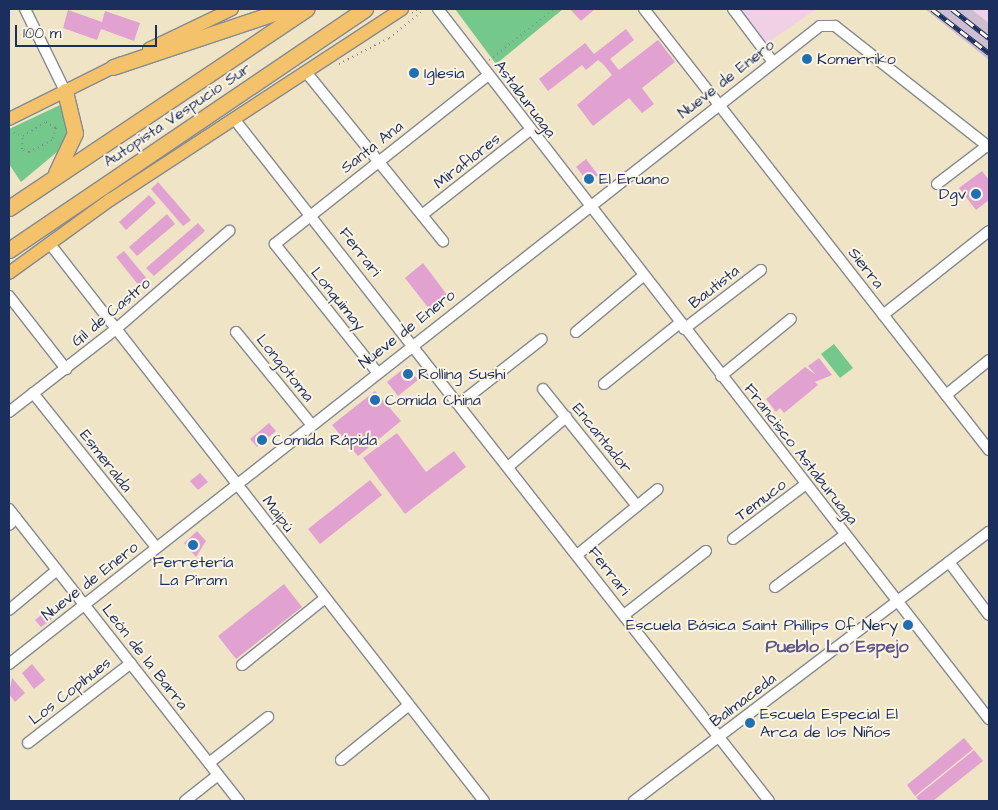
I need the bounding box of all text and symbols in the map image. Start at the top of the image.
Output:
scale bar [18,15,160,47]
text: 100 m [23,23,62,44]
street label: Nueve de Enero [674,35,778,123]
place label: Komerriko [817,49,896,69]
marker: Komerriko [801,53,813,65]
street label: Astaburuaga [490,57,560,141]
street label: Autopista Vespucio Sur [100,59,254,171]
place label: Iglesia [424,63,464,83]
marker: Iglesia [408,67,420,79]
street label: Santa Ana [337,117,407,177]
street label: Miraflores [430,129,504,193]
place label: El Eruano [599,169,669,189]
marker: El Eruano [583,173,595,185]
place label: Dgv [939,184,966,204]
marker: Dgv [970,188,982,200]
street label: Ferrari [335,224,385,280]
street label: Sierra [844,244,888,292]
street label: Bautista [685,261,743,313]
street label: Lonquimay [307,263,369,335]
street label: Gil de Castro [67,273,155,351]
street label: Nueve de Enero [355,285,459,373]
street label: Longotoma [252,330,318,406]
place label: Rolling Sushi [418,364,505,384]
marker: Rolling Sushi [402,368,414,380]
street label: Francisco Astaburuaga [740,380,862,528]
place label: Comida China [385,390,481,410]
marker: Comida China [369,394,381,406]
street label: Encantador [568,399,636,477]
street label: Esmeralda [76,426,136,496]
place label: Comida Rápida [272,430,377,450]
marker: Comida Rápida [256,434,268,446]
street label: Temuco [732,475,790,525]
street label: Maipú [258,492,298,536]
street label: Nueve de Enero [38,537,142,625]
marker: Ferretería La Piram [187,539,199,551]
street label: Ferrari [584,543,634,599]
place label: Ferretería La Piram [153,552,233,590]
street label: León de la Barra [98,600,192,714]
place label: Escuela Básica Saint Phillips Of Nery [626,615,898,635]
marker: Escuela Básica Saint Phillips Of Nery [902,619,914,631]
district label: Pueblo Lo Espejo [765,636,909,658]
street label: Los Copihues [25,653,115,729]
street label: Balmaceda [706,669,780,731]
place label: Escuela Especial El Arca de los Niños [760,704,898,742]
marker: Escuela Especial El Arca de los Niños [744,717,756,729]

